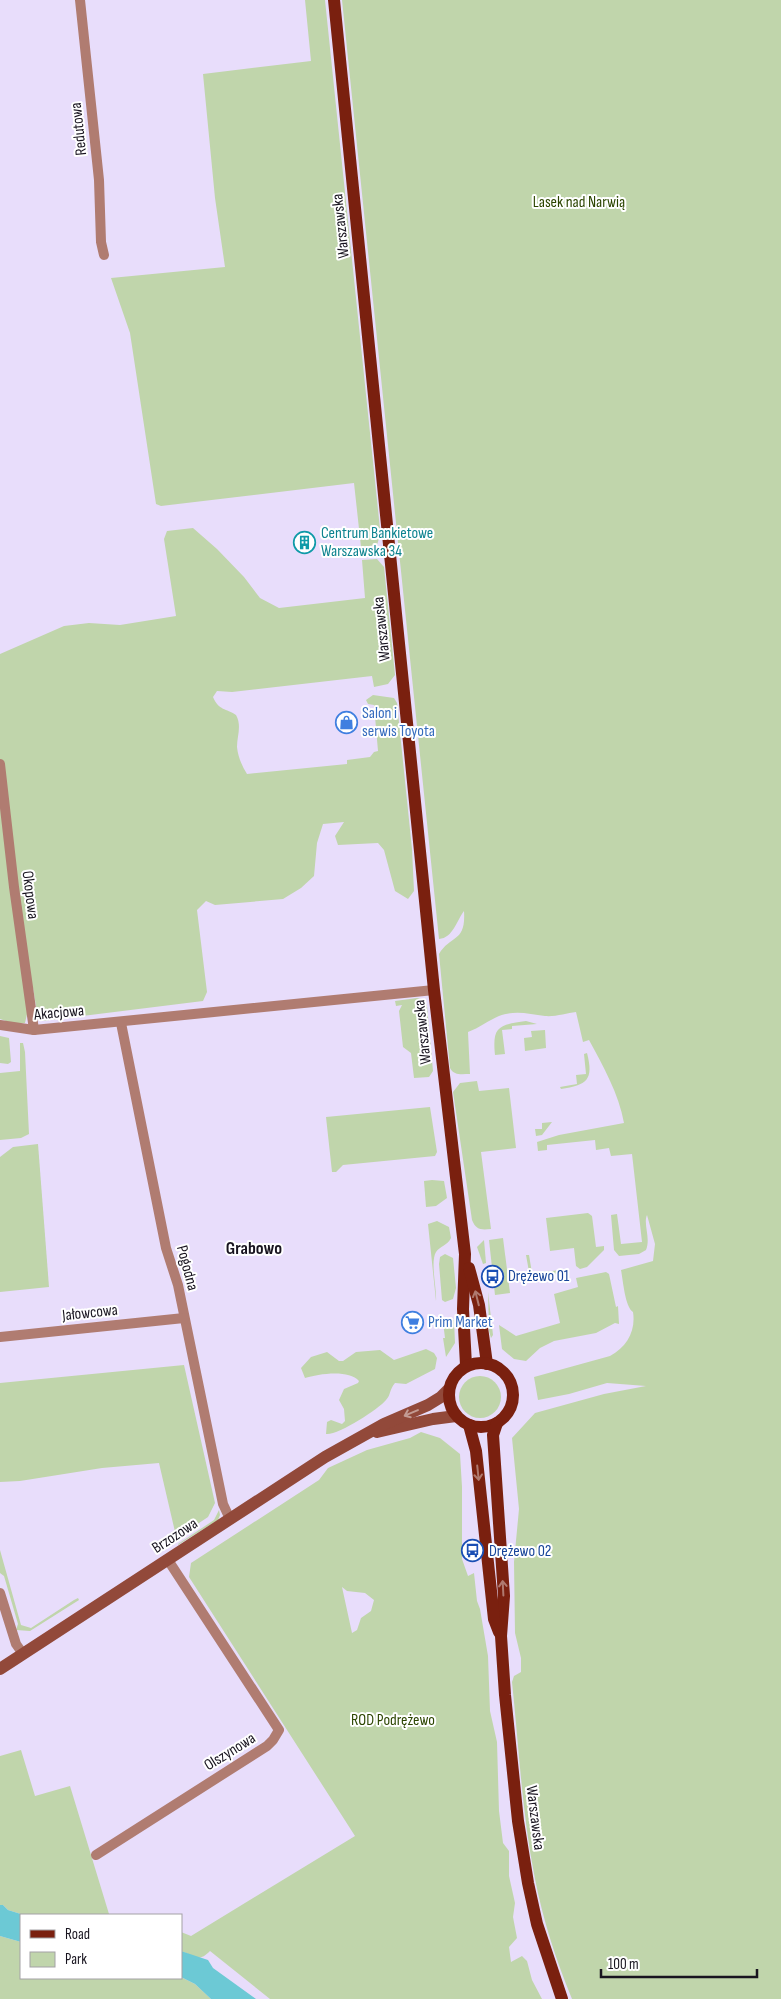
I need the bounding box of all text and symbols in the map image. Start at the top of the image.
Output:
street label: Redutowa [67,102,91,156]
street label: Warszawska [328,193,354,259]
park label: Lasek nad Narwią [533,193,625,212]
place label: Centrum Bankietowe Warszawska 34 [321,524,433,561]
building icon: Centrum Bankietowe Warszawska 34 [293,530,317,554]
street label: Warszawska [369,596,395,662]
place label: Salon i serwis Toyota [362,704,435,741]
shop icon: Salon i serwis Toyota [334,710,358,734]
street label: Okopowa [18,870,42,920]
street label: Warszawska [410,999,436,1065]
street label: Akacjowa [32,1001,85,1025]
district label: Grabowo [226,1238,282,1259]
street label: Pogodna [172,1243,202,1293]
bus stop icon: Drężewo 01 [480,1264,504,1288]
place label: Drężewo 01 [508,1267,570,1286]
one-way arrow [471,1291,481,1307]
street label: Jałowcowa [60,1301,119,1325]
supermarket icon: Prim Market [400,1310,424,1334]
place label: Prim Market [428,1313,493,1332]
one-way arrow [404,1408,419,1418]
one-way arrow [473,1465,483,1481]
street label: Brzozowa [149,1514,201,1558]
bus stop icon: Drężewo 02 [461,1539,485,1563]
place label: Drężewo 02 [489,1542,551,1561]
one-way arrow [499,1580,508,1596]
park label: ROD Podrężewo [351,1711,435,1730]
street label: Olszynowa [201,1729,259,1775]
street label: Warszawska [522,1785,548,1851]
legend [20,1914,182,1979]
text: Road [65,1925,90,1944]
scale bar [601,1946,757,1978]
text: Park [65,1950,87,1969]
text: 100 m [608,1955,639,1974]

